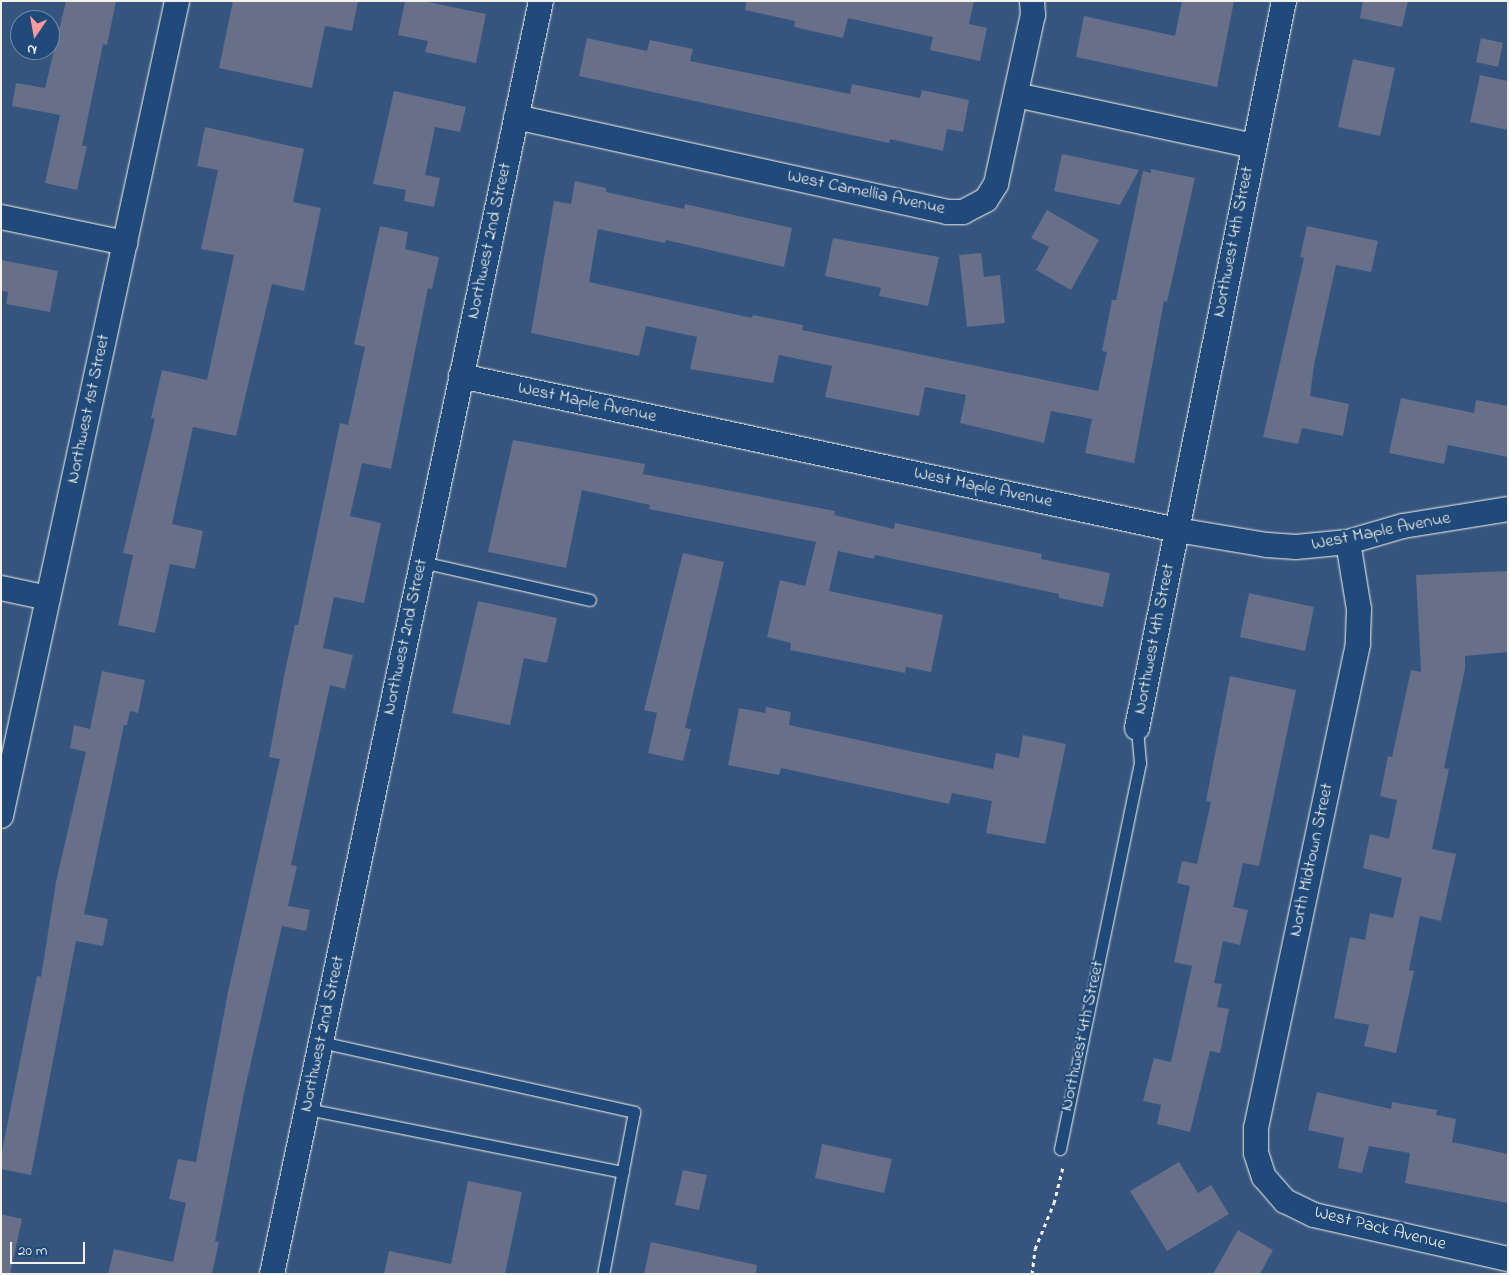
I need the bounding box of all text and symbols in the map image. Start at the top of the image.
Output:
north arrow [10,10,60,60]
text: N [25,38,39,60]
street label: Northwest 2nd Street [463,161,517,321]
street label: Northwest 4th Street [1209,165,1259,319]
street label: West Camellia Avenue [785,166,947,220]
street label: Northwest 1st Street [63,332,115,486]
street label: West Maple Avenue [516,378,658,428]
street label: West Maple Avenue [912,463,1054,513]
street label: West Maple Avenue [1310,508,1452,556]
street label: Northwest 2nd Street [379,557,433,717]
street label: Northwest 4th Street [1130,562,1180,716]
street label: North Midtown Street [1285,781,1339,939]
street label: Northwest 2nd Street [296,954,350,1114]
street label: Northwest 4th Street [1057,959,1109,1113]
street label: West Pack Avenue [1312,1202,1448,1256]
scale bar [12,1232,88,1264]
text: 20 m [18,1240,47,1262]

